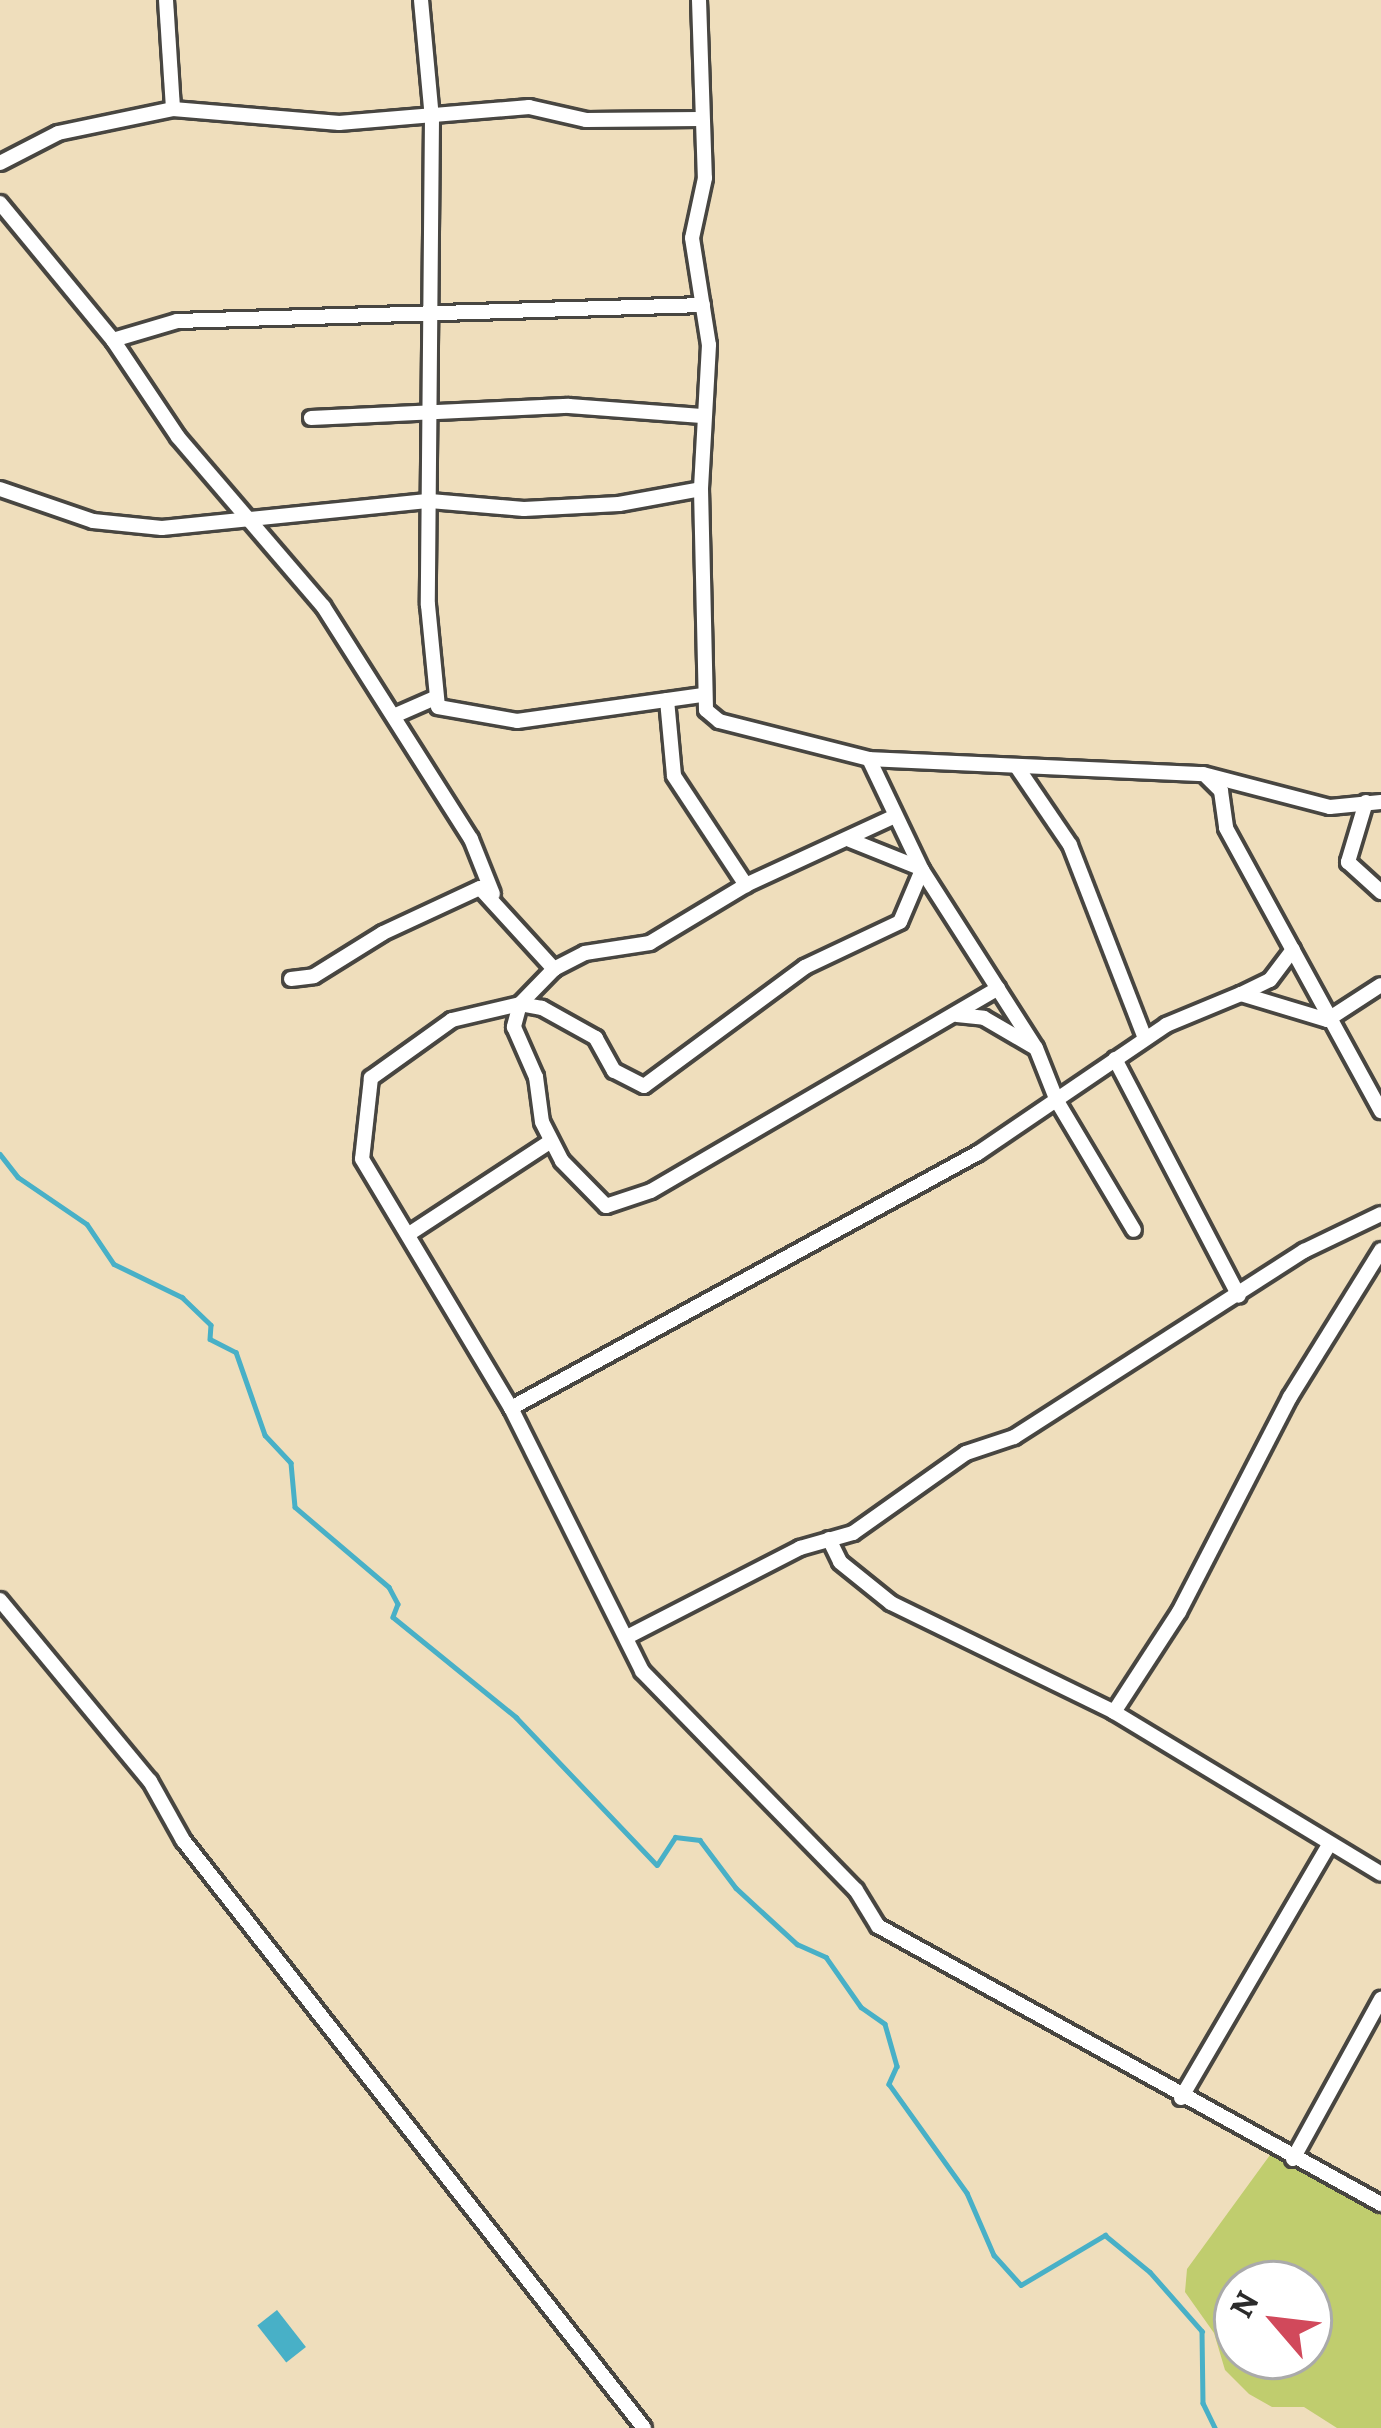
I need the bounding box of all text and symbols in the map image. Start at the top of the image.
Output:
north arrow [1213,2260,1333,2380]
text: N [1218,2283,1269,2325]

